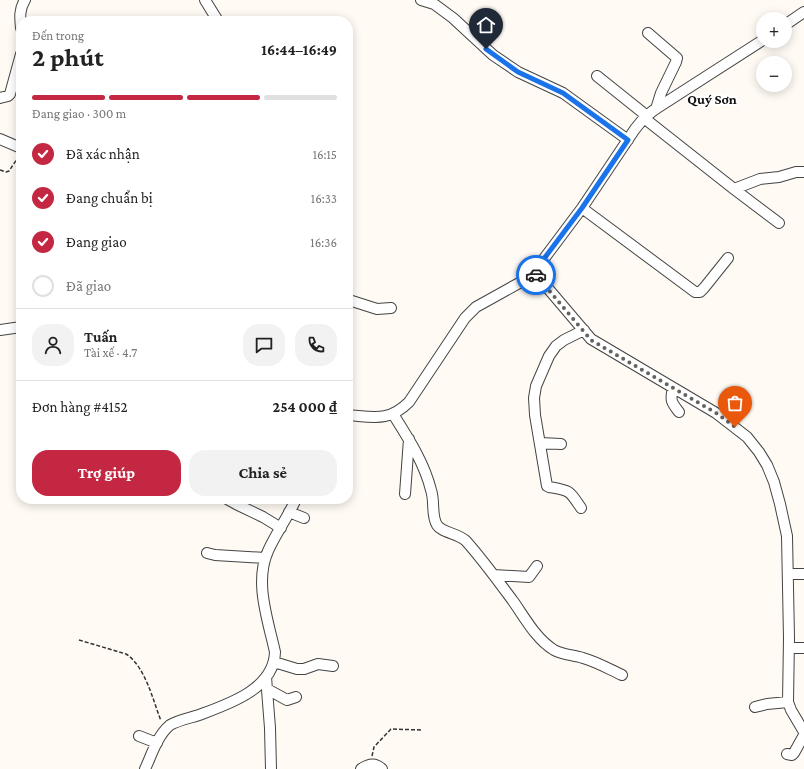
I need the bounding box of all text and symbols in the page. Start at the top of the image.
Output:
pin [469,8,503,49]
map controls [756,12,792,92]
button: + [756,12,792,48]
icon: home [475,14,497,36]
text: Đến trong [32,28,84,43]
text: 16:44–16:49 [261,42,337,58]
text: 2 phút [32,43,104,72]
button: − [756,56,792,92]
district label: Quý Sơn [687,91,737,107]
text: Đang giao · 300 m [32,106,126,121]
icon: check [32,143,54,165]
text: Đã xác nhận [66,146,140,162]
text: 16:15 [313,147,337,162]
icon: check [32,187,54,209]
text: Đang chuẩn bị [66,190,153,206]
text: 16:33 [311,191,337,206]
icon: check [32,231,54,253]
text: Đang giao [66,234,127,250]
text: 16:36 [310,235,337,250]
courier [516,255,556,295]
icon: car [525,264,547,286]
text: Đã giao [66,278,111,294]
button: person [32,324,74,366]
button: chat [243,324,285,366]
button: phone [295,324,337,366]
text: Tuấn [84,329,117,345]
text: Tài xế · 4.7 [84,345,137,360]
pin [718,386,752,427]
icon: bag [724,392,746,414]
text: Đơn hàng #4152 [32,399,128,415]
text: 254 000 ₫ [273,399,337,415]
button: Trợ giúp [32,450,181,496]
button: Chia sẻ [189,450,337,496]

